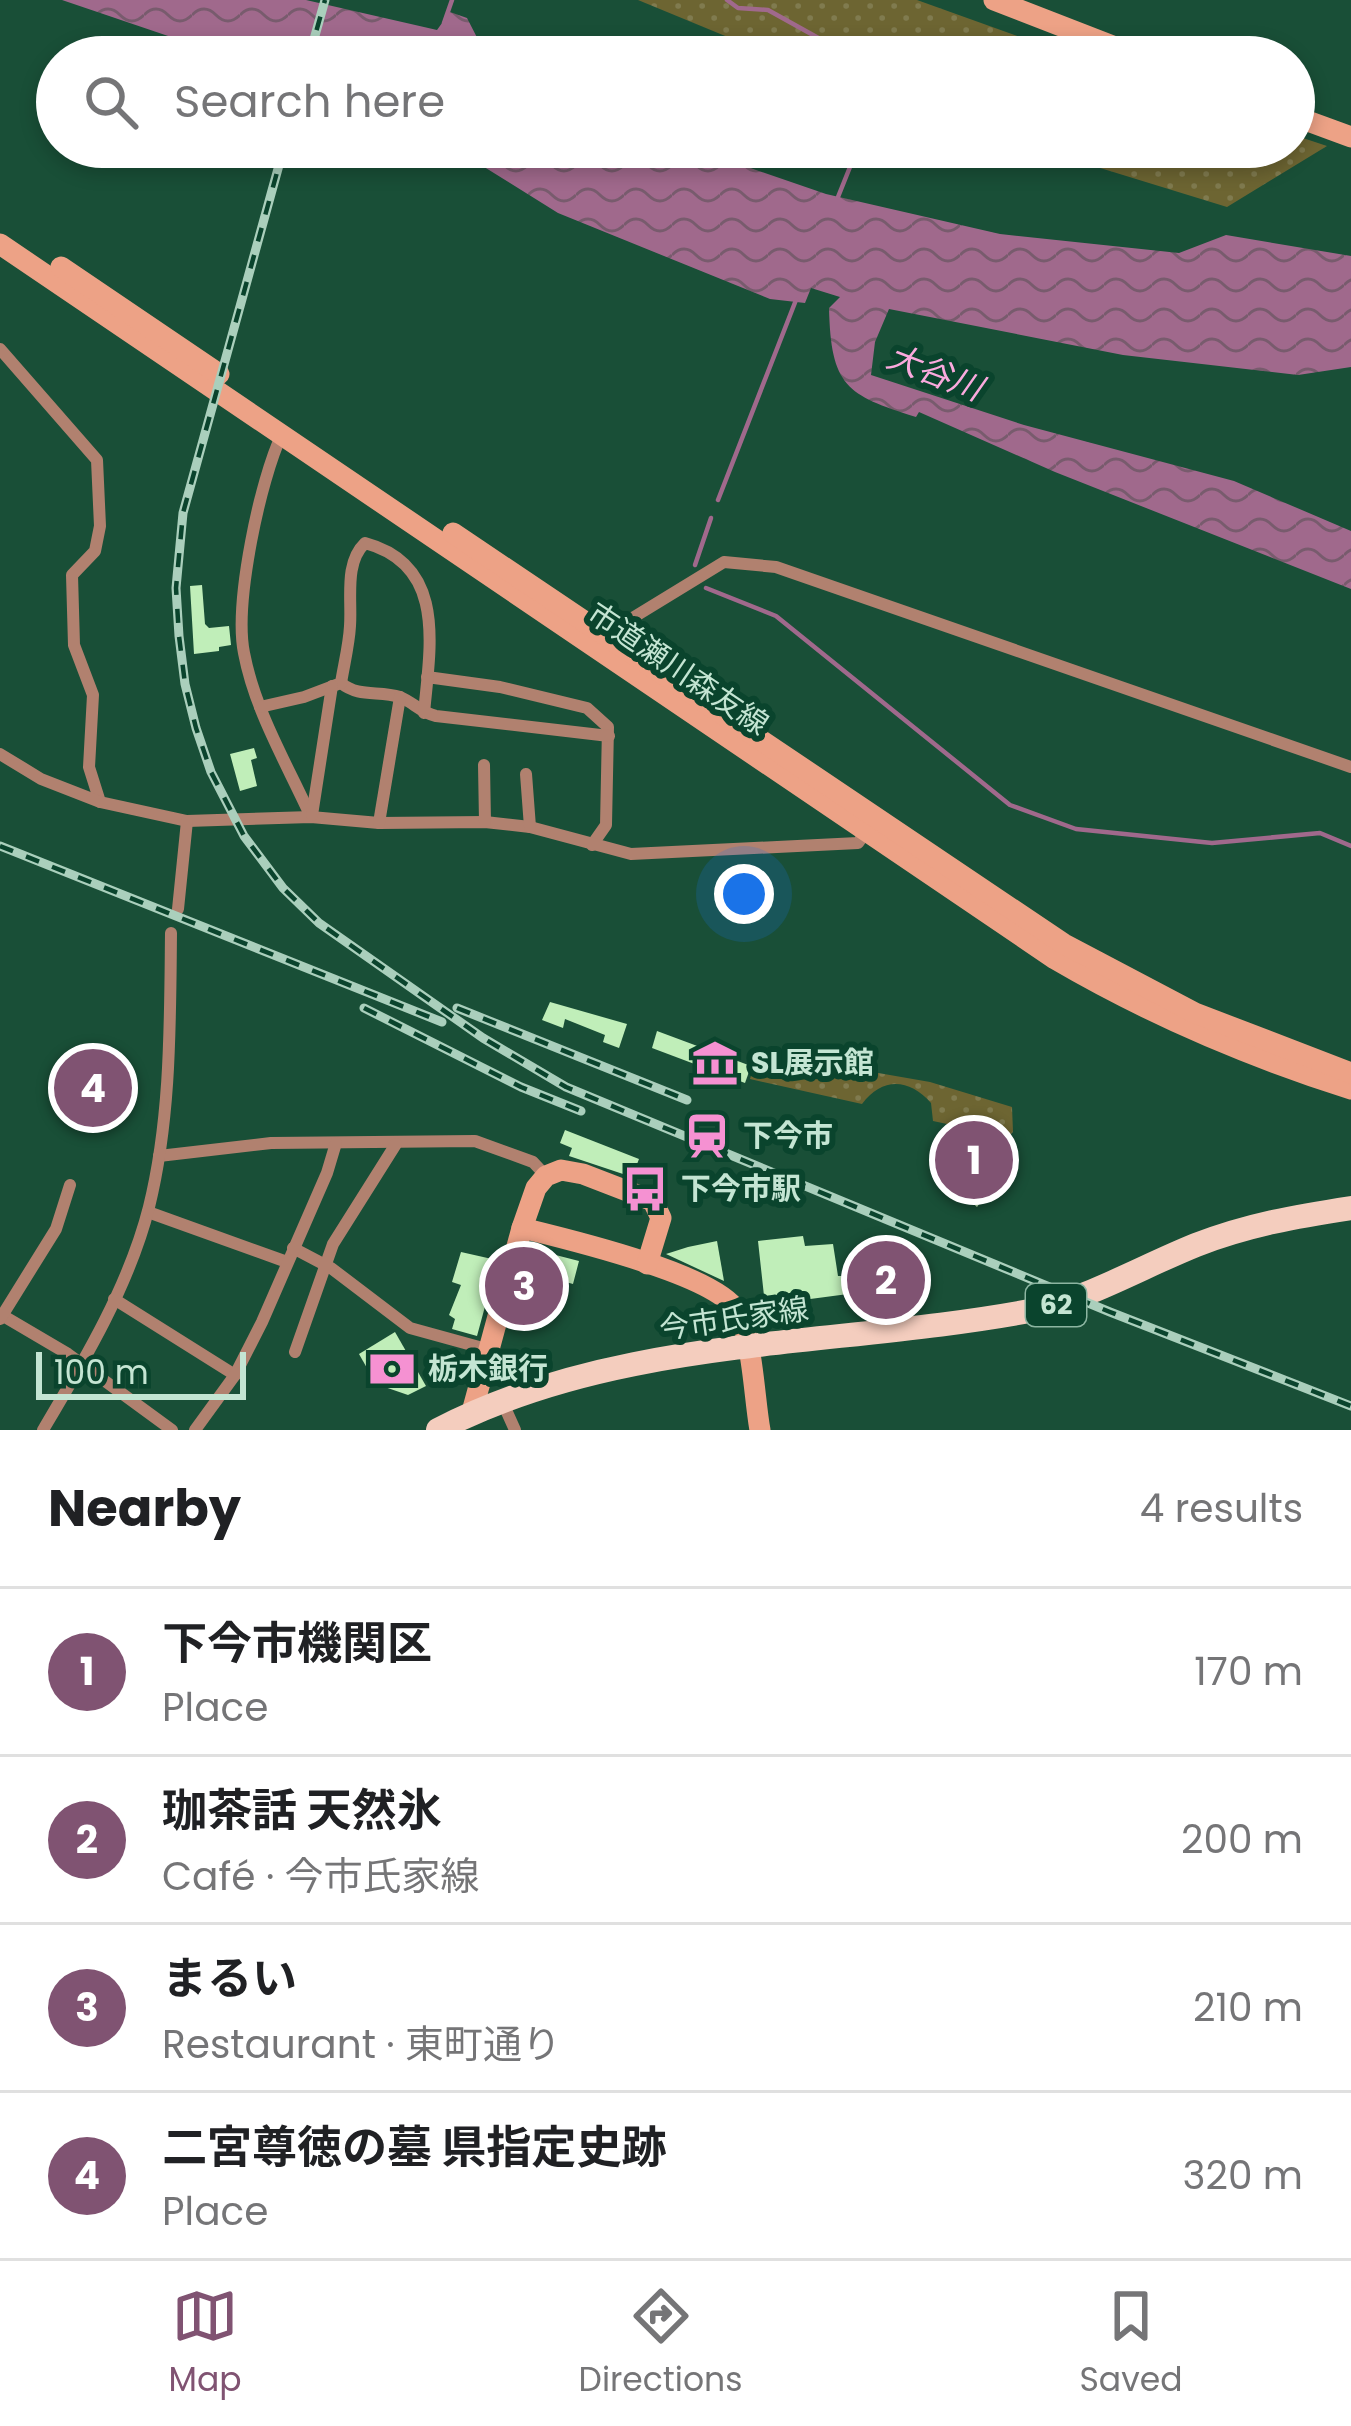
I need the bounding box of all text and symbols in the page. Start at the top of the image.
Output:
search box [36,36,1315,168]
icon: search [78,69,144,135]
text: Search here [174,70,445,133]
water label: 大谷川 [880,333,992,413]
street label: 市道瀬川森友線 [579,592,777,745]
your location [714,864,774,924]
museum icon: SL展示館 [690,1038,740,1088]
place label: SL展示館 [751,1041,874,1084]
pin: 4 [54,1043,132,1133]
station icon: 下今市 [682,1111,732,1161]
place label: 下今市 [743,1114,833,1157]
pin: 1 [935,1115,1013,1205]
bus stop icon: 下今市駅 [620,1164,670,1214]
place label: 下今市駅 [681,1167,801,1210]
pin: 2 [847,1235,925,1325]
pin: 3 [485,1241,563,1331]
road number: 62 [1026,1284,1086,1326]
street label: 今市氏家線 [657,1287,811,1350]
bank icon: 栃木銀行 [367,1344,417,1394]
scale bar [36,1346,246,1399]
place label: 栃木銀行 [428,1347,548,1390]
text: 100 m [54,1349,149,1396]
text: Nearby [48,1472,241,1544]
text: 4 results [1140,1481,1303,1536]
text: 下今市機関区 [162,1612,432,1675]
text: 1 [80,1644,94,1699]
text: 170 m [1194,1644,1303,1699]
text: Place [162,1680,268,1735]
text: 珈茶話 天然氷 [162,1779,442,1842]
text: 2 [76,1812,98,1867]
text: 200 m [1181,1812,1303,1867]
text: Café · 今市氏家線 [162,1849,480,1904]
text: まるい [162,1947,297,2010]
text: 3 [75,1980,99,2035]
text: 210 m [1193,1980,1303,2035]
text: Restaurant · 東町通り [162,2017,561,2072]
text: 二宮尊徳の墓 県指定史跡 [162,2116,667,2179]
text: 4 [74,2148,100,2203]
text: 320 m [1183,2148,1303,2203]
text: Place [162,2184,268,2239]
tab: Map [169,2283,242,2405]
tab: Directions [579,2283,742,2405]
tab: Saved [1080,2283,1182,2405]

